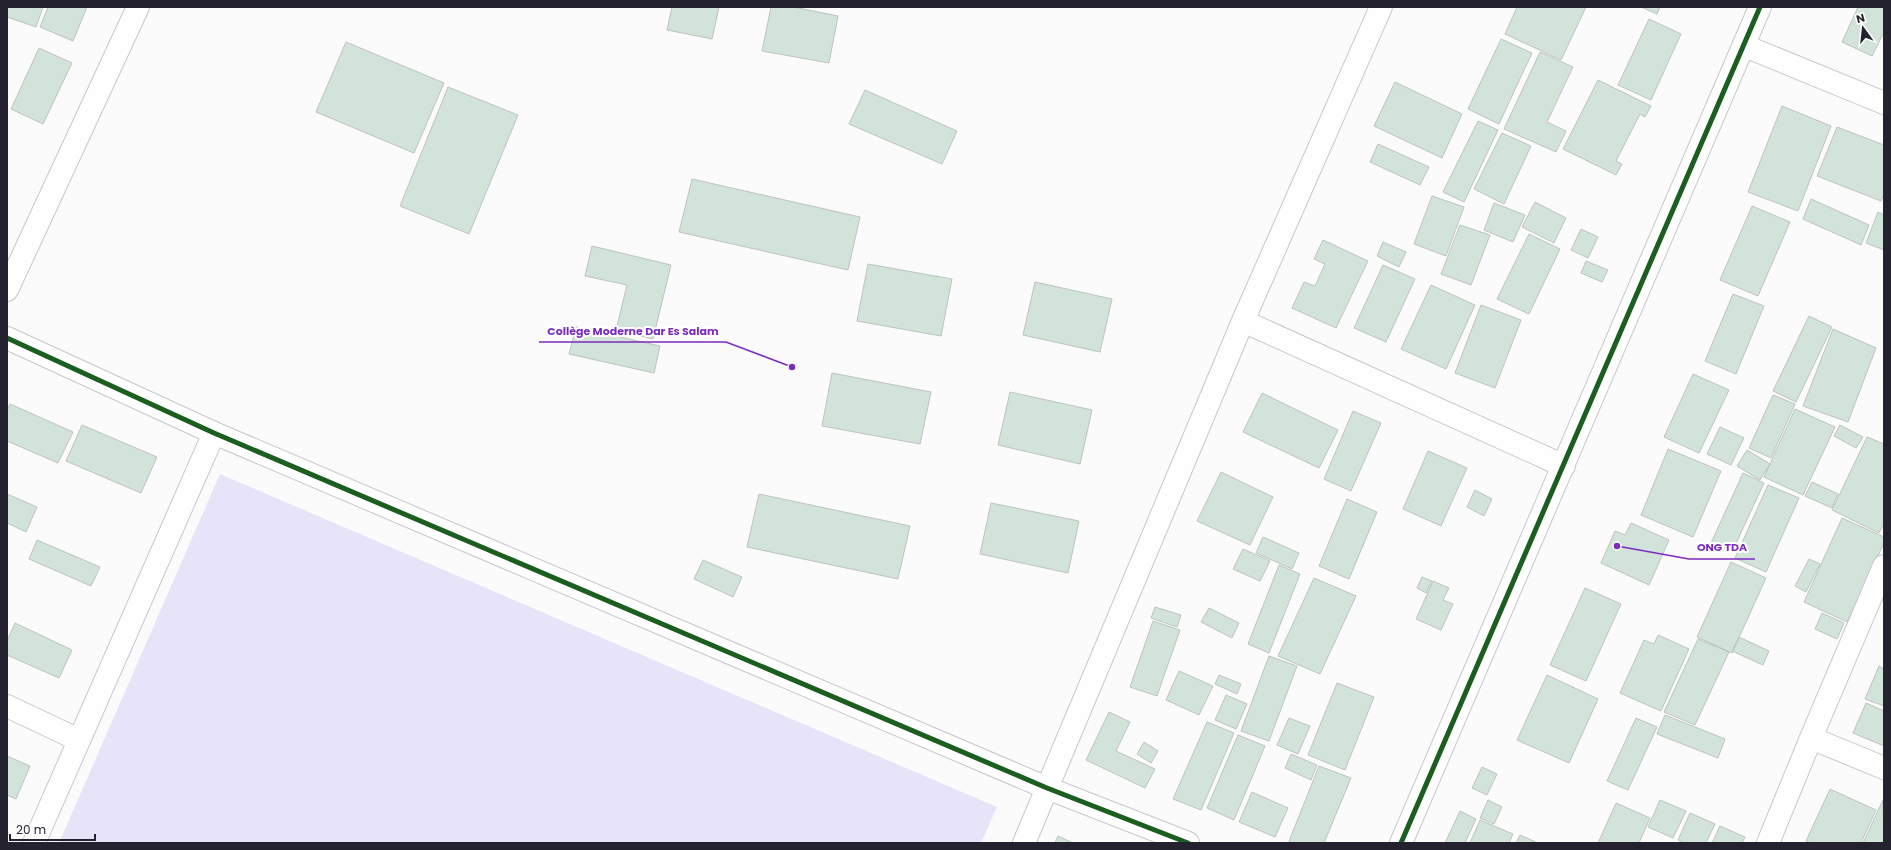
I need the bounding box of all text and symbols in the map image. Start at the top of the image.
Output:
north arrow [1843,8,1883,48]
text: N [1854,10,1866,27]
callout: Collège Moderne Dar Es Salam [539,319,726,342]
text: Collège Moderne Dar Es Salam [547,323,719,339]
callout: ONG TDA [1689,536,1755,559]
text: ONG TDA [1697,539,1747,555]
scale bar [10,816,95,842]
text: 20 m [16,821,46,838]

